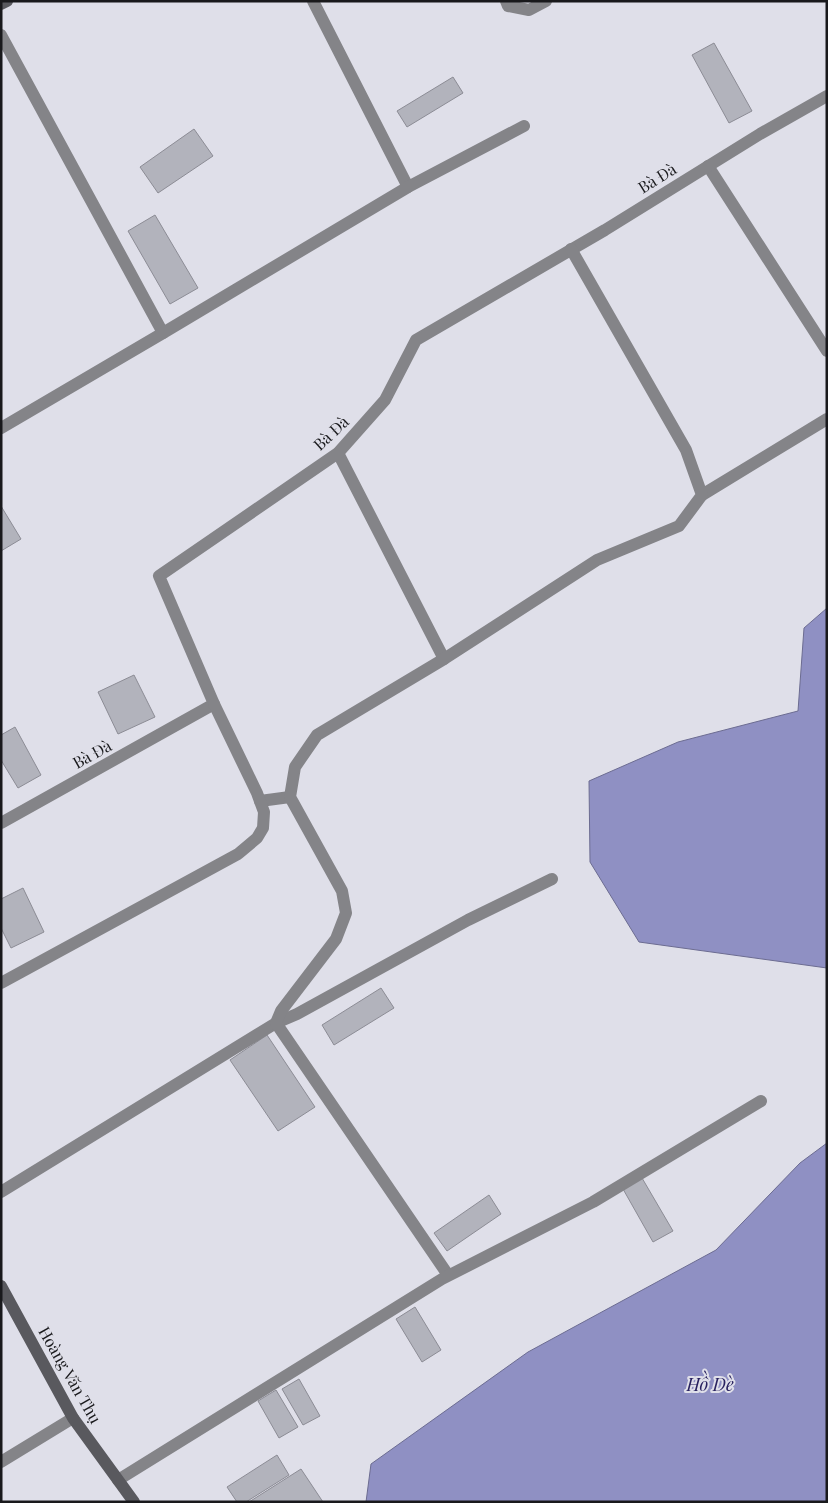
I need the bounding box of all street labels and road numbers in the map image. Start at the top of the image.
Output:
street label: Bà Đà [634,158,680,197]
street label: Bà Đà [308,411,353,454]
street label: Bà Đà [69,734,115,773]
street label: Hoàng Văn Thụ [34,1322,107,1427]

